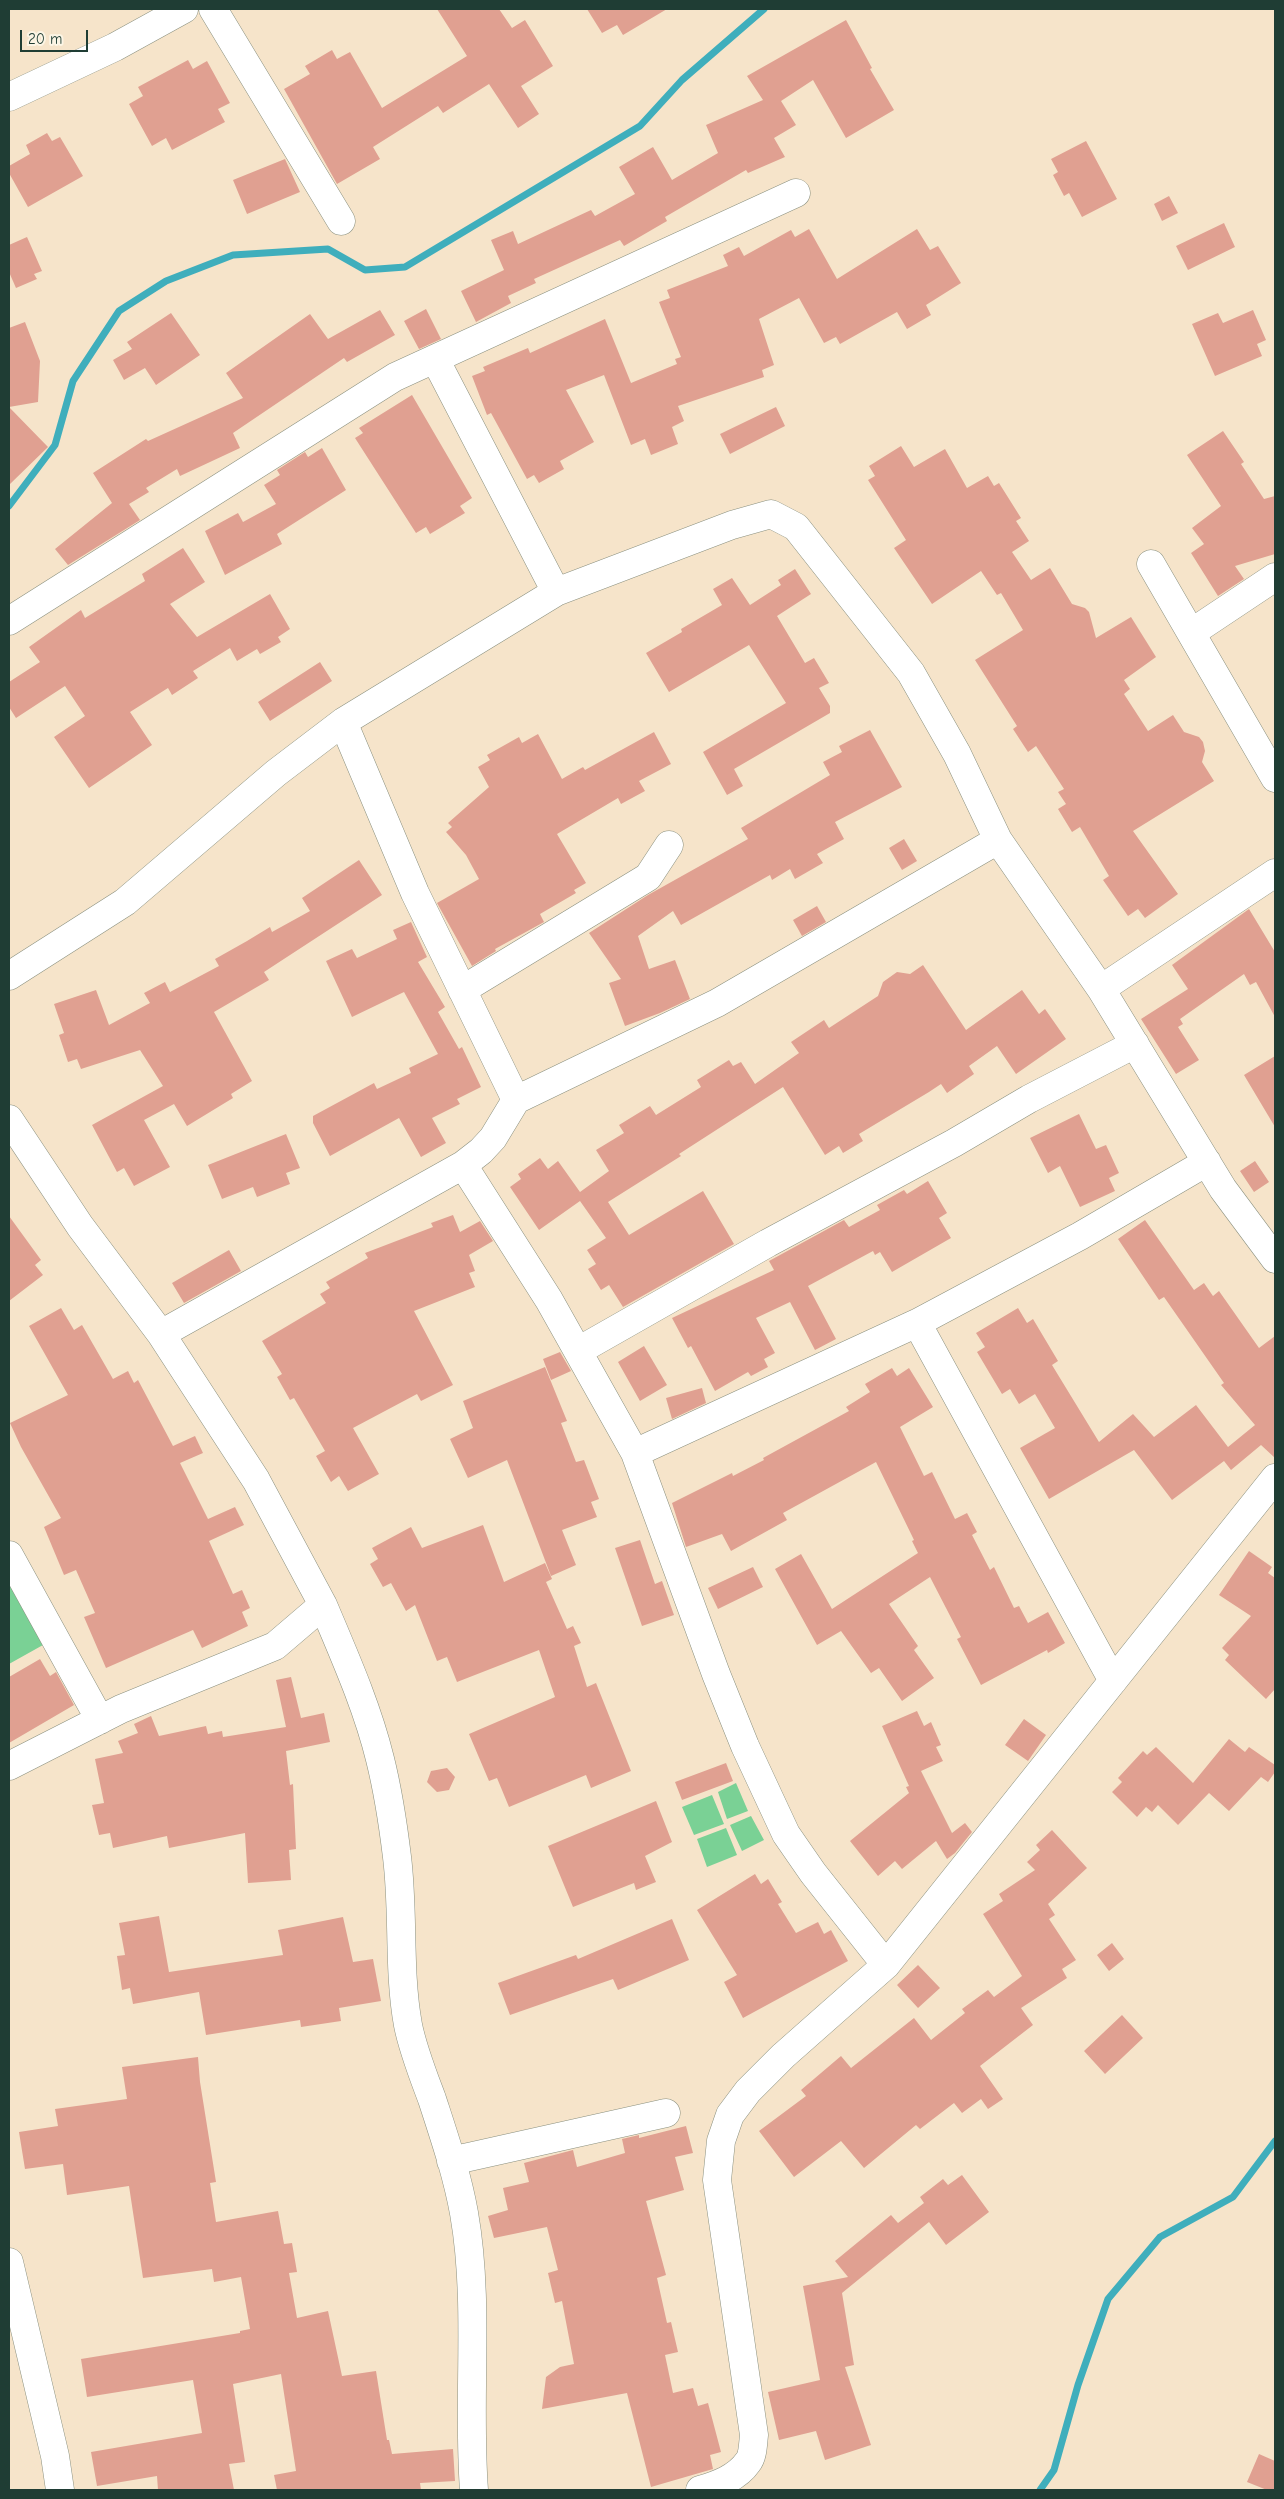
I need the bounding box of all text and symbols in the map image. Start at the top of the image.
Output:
scale bar [22,20,90,52]
text: 20 m [28,30,62,48]

